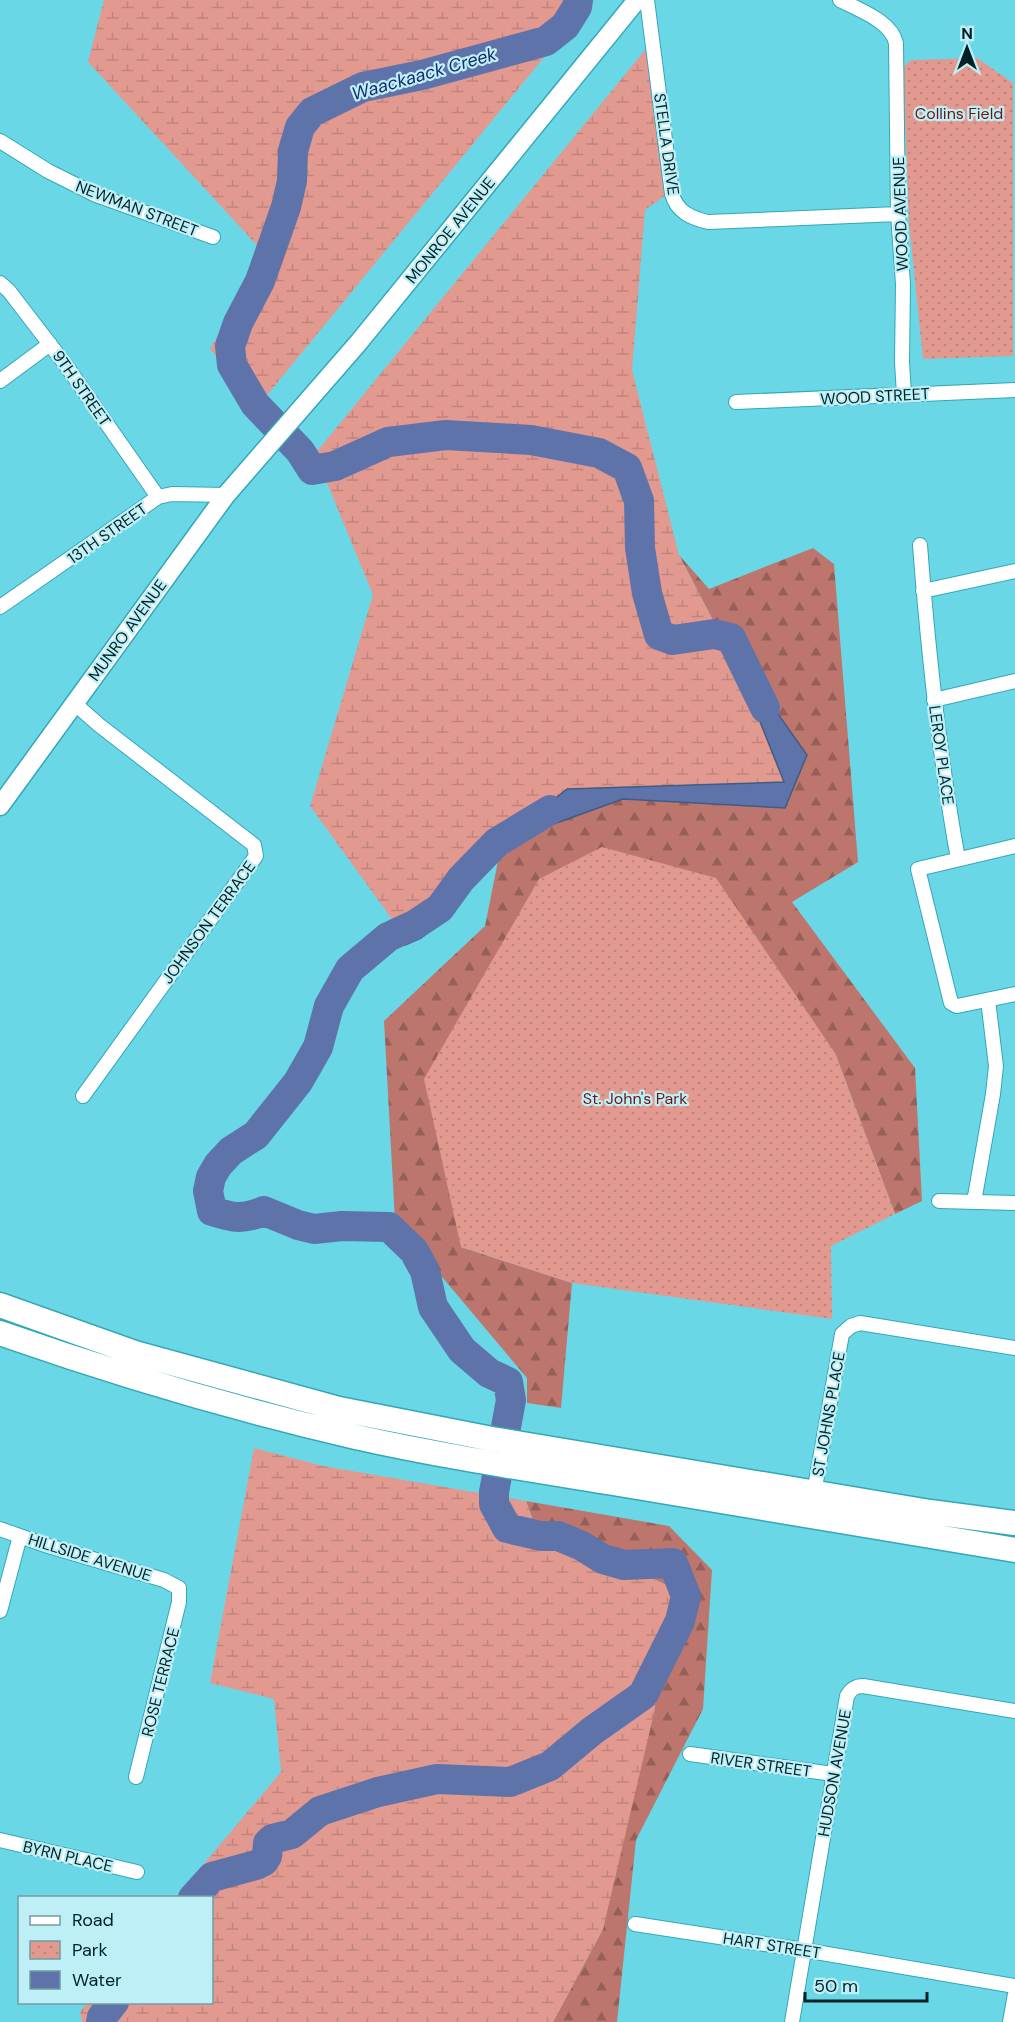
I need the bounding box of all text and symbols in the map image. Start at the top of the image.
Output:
north arrow [937,18,997,78]
text: N [961,23,973,44]
water label: Waackaack Creek [349,42,500,106]
street label: STELLA DRIVE [649,92,684,196]
park label: Collins Field [915,103,1003,124]
street label: WOOD AVENUE [888,156,913,272]
street label: MONROE AVENUE [401,173,500,288]
street label: NEWMAN STREET [73,175,201,241]
street label: 9TH STREET [48,346,115,430]
street label: WOOD STREET [820,383,930,410]
street label: 13TH STREET [63,498,151,569]
street label: MUNRO AVENUE [83,575,171,685]
street label: LEROY PLACE [924,704,959,806]
street label: JOHNSON TERRACE [157,857,260,988]
park label: St. John's Park [583,1088,687,1109]
street label: ST JOHNS PLACE [807,1350,850,1478]
street label: HILLSIDE AVENUE [26,1529,154,1586]
street label: ROSE TERRACE [137,1625,184,1739]
street label: HUDSON AVENUE [813,1708,856,1838]
street label: RIVER STREET [709,1747,813,1782]
street label: BYRN PLACE [21,1836,115,1877]
legend [18,1896,213,2004]
text: Road [72,1908,114,1932]
street label: HART STREET [721,1927,822,1964]
text: Park [72,1938,108,1962]
scale bar [805,1965,926,2003]
text: Water [72,1968,122,1992]
text: 50 m [814,1974,858,1998]

